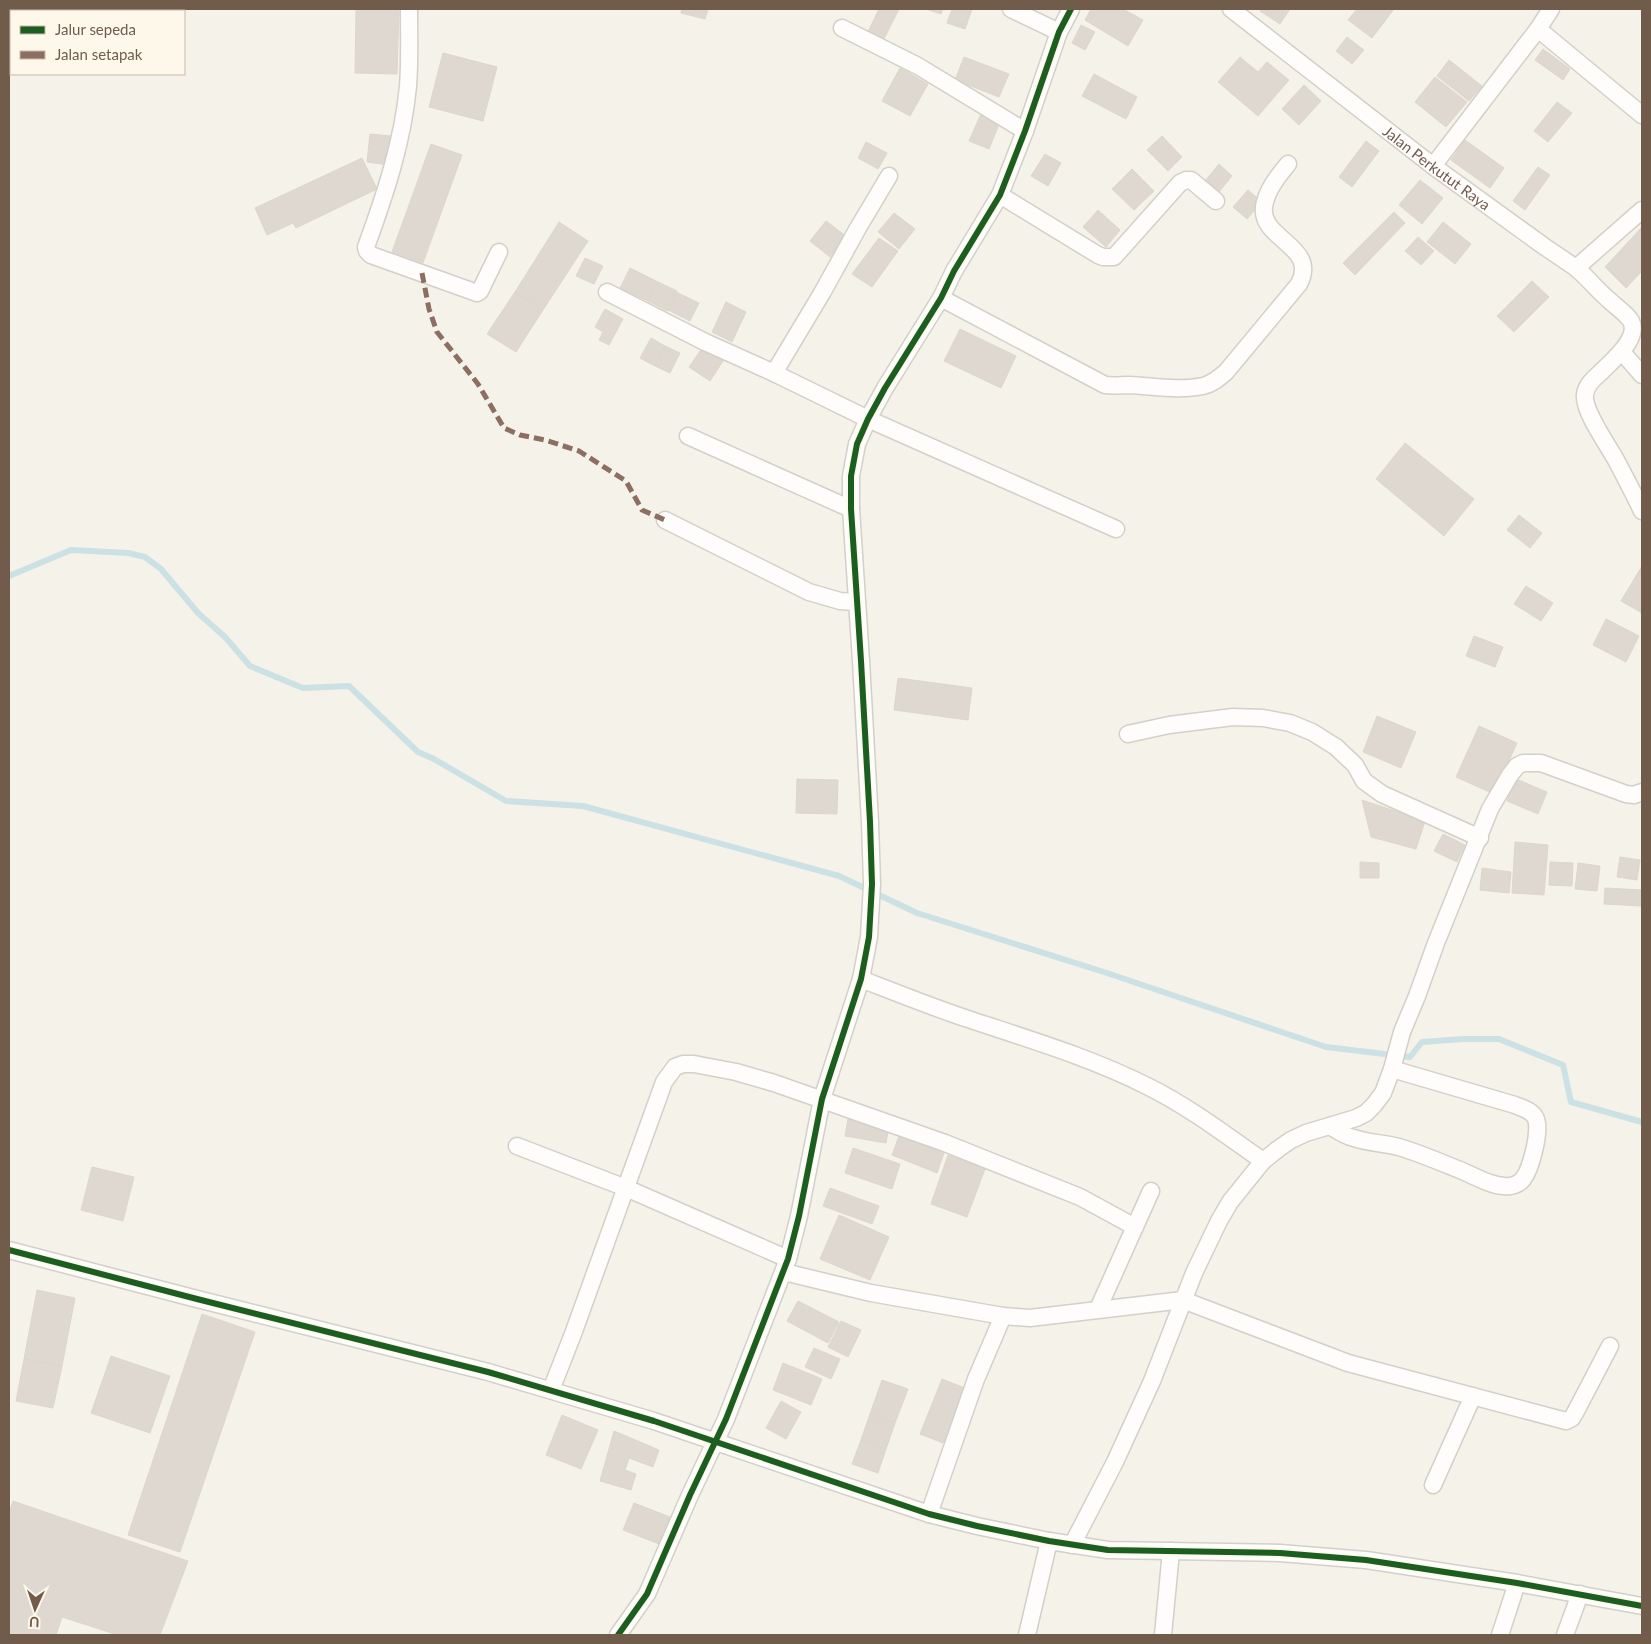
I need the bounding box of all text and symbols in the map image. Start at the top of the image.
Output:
legend [10,10,185,75]
text: Jalur sepeda [55,20,136,38]
text: Jalan setapak [55,45,143,63]
street label: Jalan Perkutut Raya [1380,122,1494,214]
north arrow [10,1584,60,1634]
text: U [29,1614,40,1631]

